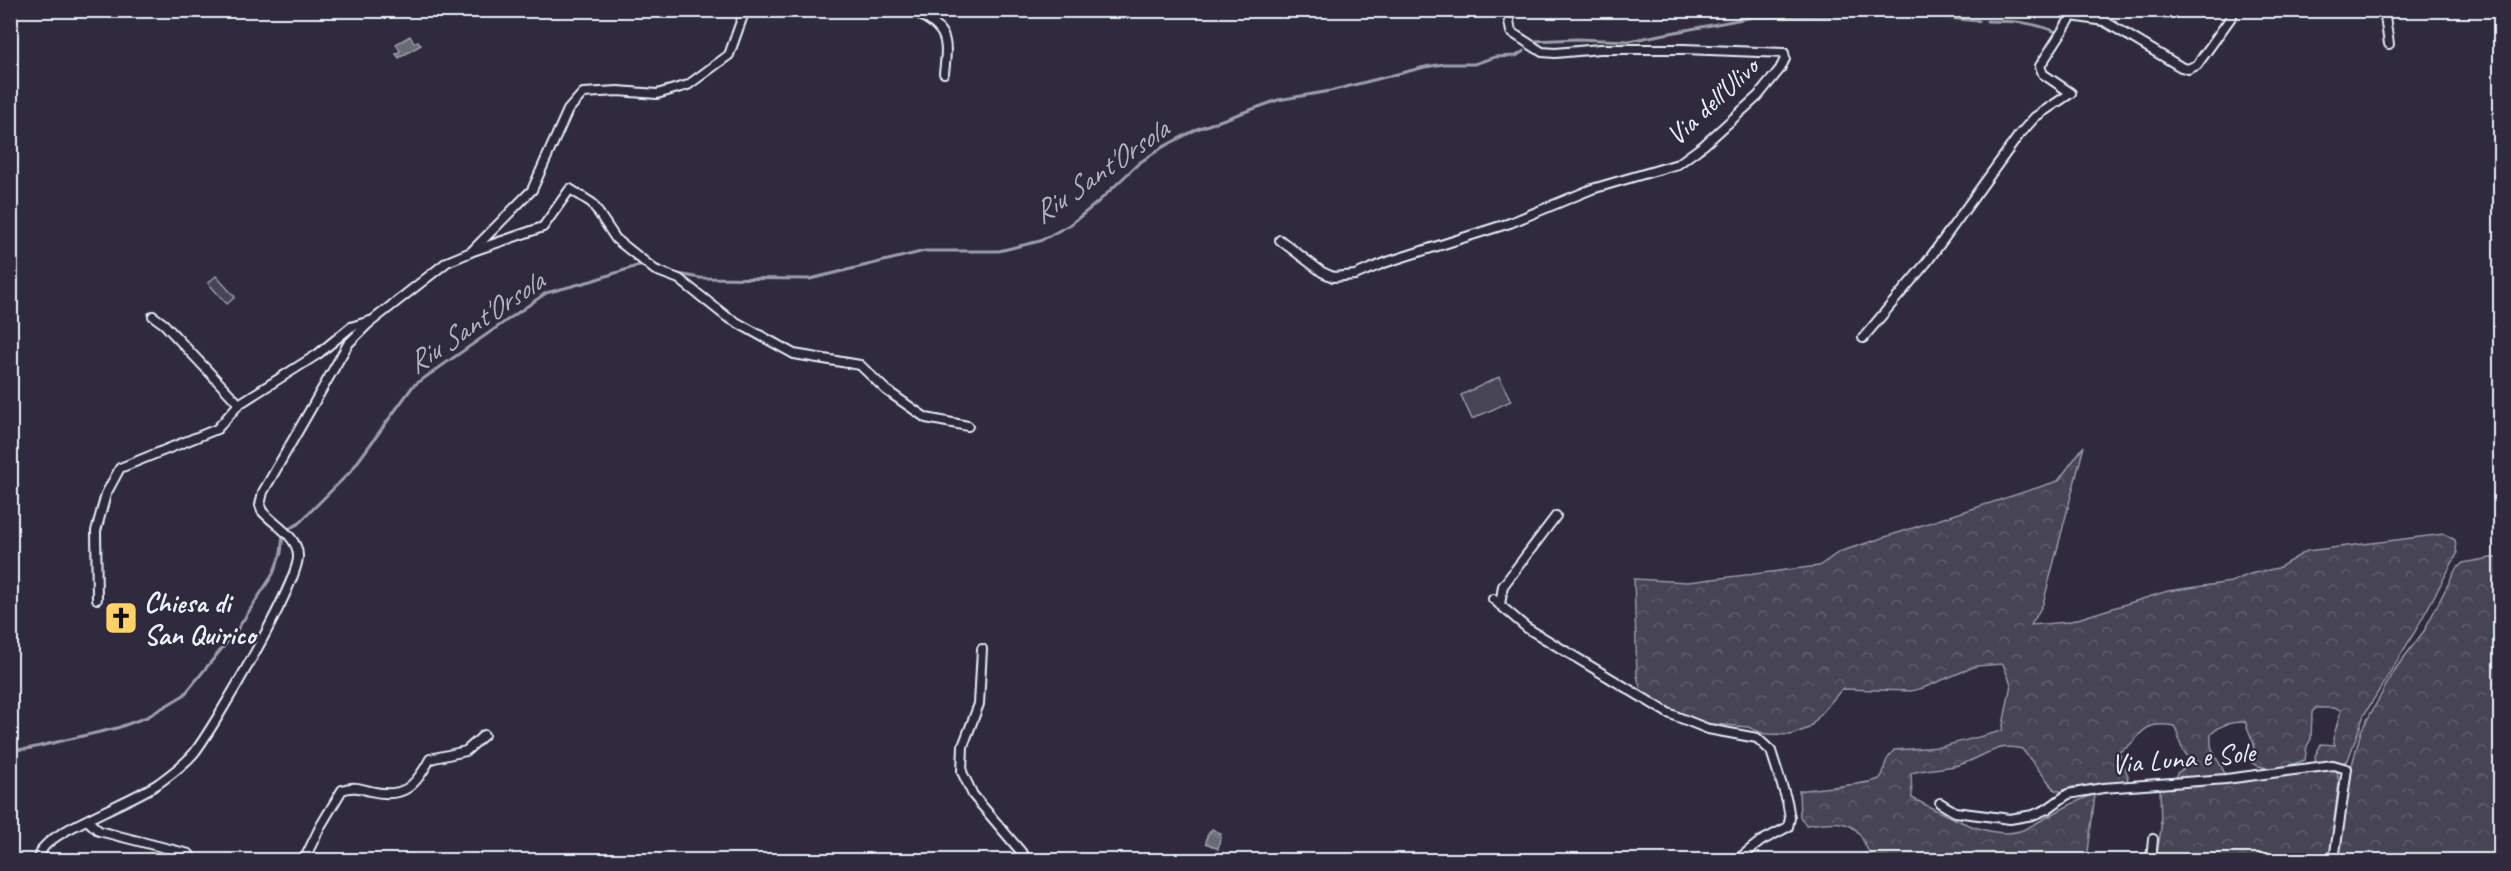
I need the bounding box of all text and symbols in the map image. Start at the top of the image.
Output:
street label: Via dell'Ulivo [1659,47,1768,152]
water label: Riu Sant'Orsola [1025,109,1178,232]
water label: Riu Sant'Orsola [399,261,553,382]
place label: Chiesa di San Quirico [144,585,259,652]
church icon: Chiesa di San Quirico [103,600,139,636]
street label: Via Luna e Sole [2110,734,2258,782]

